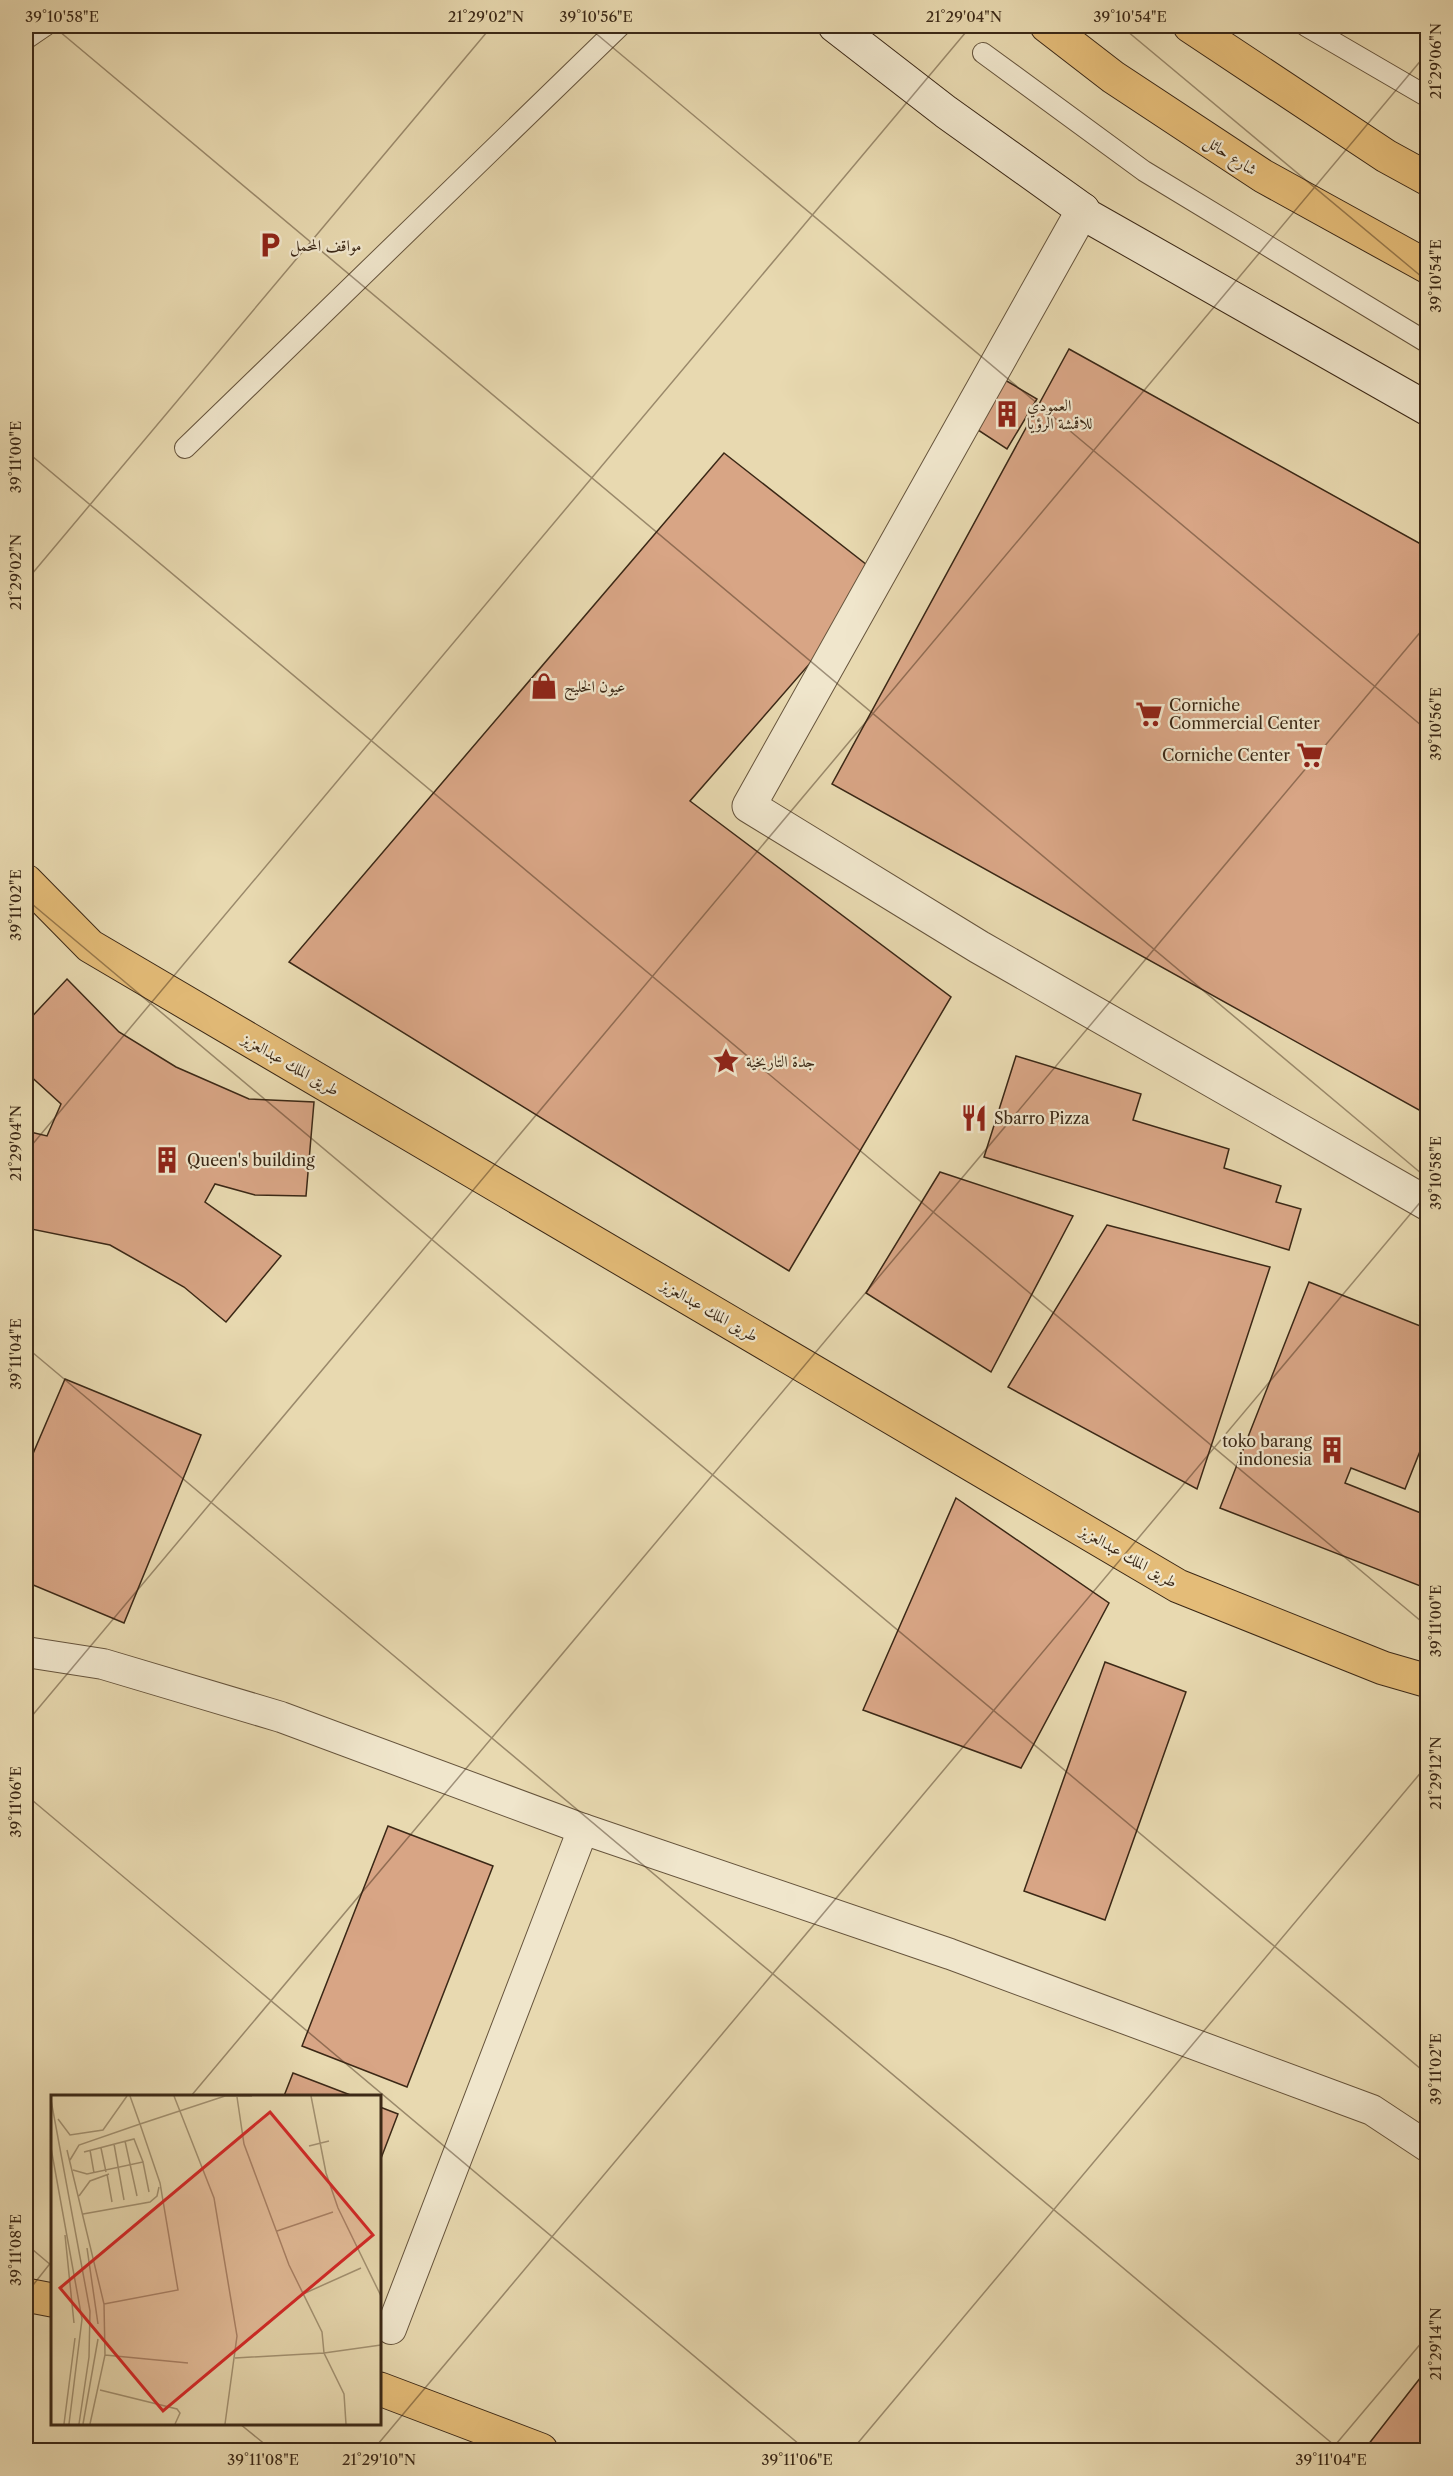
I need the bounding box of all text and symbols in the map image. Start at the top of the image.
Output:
text: 39°10'58"E [25,7,99,26]
text: 21°29'02"N [448,7,524,26]
text: 39°10'56"E [559,7,633,26]
text: 21°29'04"N [926,7,1002,26]
text: 39°10'54"E [1093,7,1167,26]
text: 21°29'06"N [1426,23,1445,99]
street label: شارع حائل [1199,131,1261,183]
parking icon: مواقف المحمل [255,230,285,260]
place label: مواقف المحمل [290,235,362,257]
text: 39°10'54"E [1426,239,1445,313]
place label: العمودي للاقمشة الرؤيا [1027,395,1093,434]
building icon: العمودي للاقمشة الرؤيا [992,399,1022,429]
text: 39°11'00"E [6,421,25,493]
text: 21°29'02"N [6,534,25,610]
shop icon: عيون الخليج [529,671,559,701]
place label: عيون الخليج [564,676,625,701]
text: 39°10'56"E [1426,687,1445,761]
place label: Corniche Commercial Center [1169,695,1320,733]
supermarket icon: Corniche Commercial Center [1134,699,1164,729]
supermarket icon: Corniche Center [1295,740,1325,770]
place label: Corniche Center [1162,745,1290,765]
text: 39°11'02"E [6,869,25,941]
street label: طريق الملك عبدالعزيز [237,1027,343,1101]
place icon: جدة التاريخية [711,1046,741,1076]
place label: جدة التاريخية [746,1051,815,1071]
restaurant icon: Sbarro Pizza [959,1103,989,1133]
text: 21°29'04"N [6,1105,25,1181]
place label: Sbarro Pizza [994,1108,1090,1128]
text: 39°10'58"E [1426,1136,1445,1210]
building icon: Queen's building [152,1145,182,1175]
place label: Queen's building [187,1150,315,1170]
street label: طريق الملك عبدالعزيز [656,1273,762,1347]
text: 39°11'04"E [6,1318,25,1390]
place label: toko barang indonesia [1222,1431,1313,1469]
building icon: toko barang indonesia [1317,1435,1347,1465]
street label: طريق الملك عبدالعزيز [1075,1519,1181,1593]
text: 39°11'00"E [1426,1585,1445,1657]
text: 21°29'12"N [1426,1736,1445,1810]
text: 39°11'06"E [6,1766,25,1838]
text: 39°11'02"E [1426,2033,1445,2105]
inset map [51,2095,381,2425]
text: 39°11'08"E [6,2214,25,2286]
text: 21°29'14"N [1426,2307,1445,2381]
text: 39°11'08"E [227,2450,299,2469]
text: 21°29'10"N [342,2450,416,2469]
text: 39°11'06"E [761,2450,833,2469]
text: 39°11'04"E [1295,2450,1367,2469]

